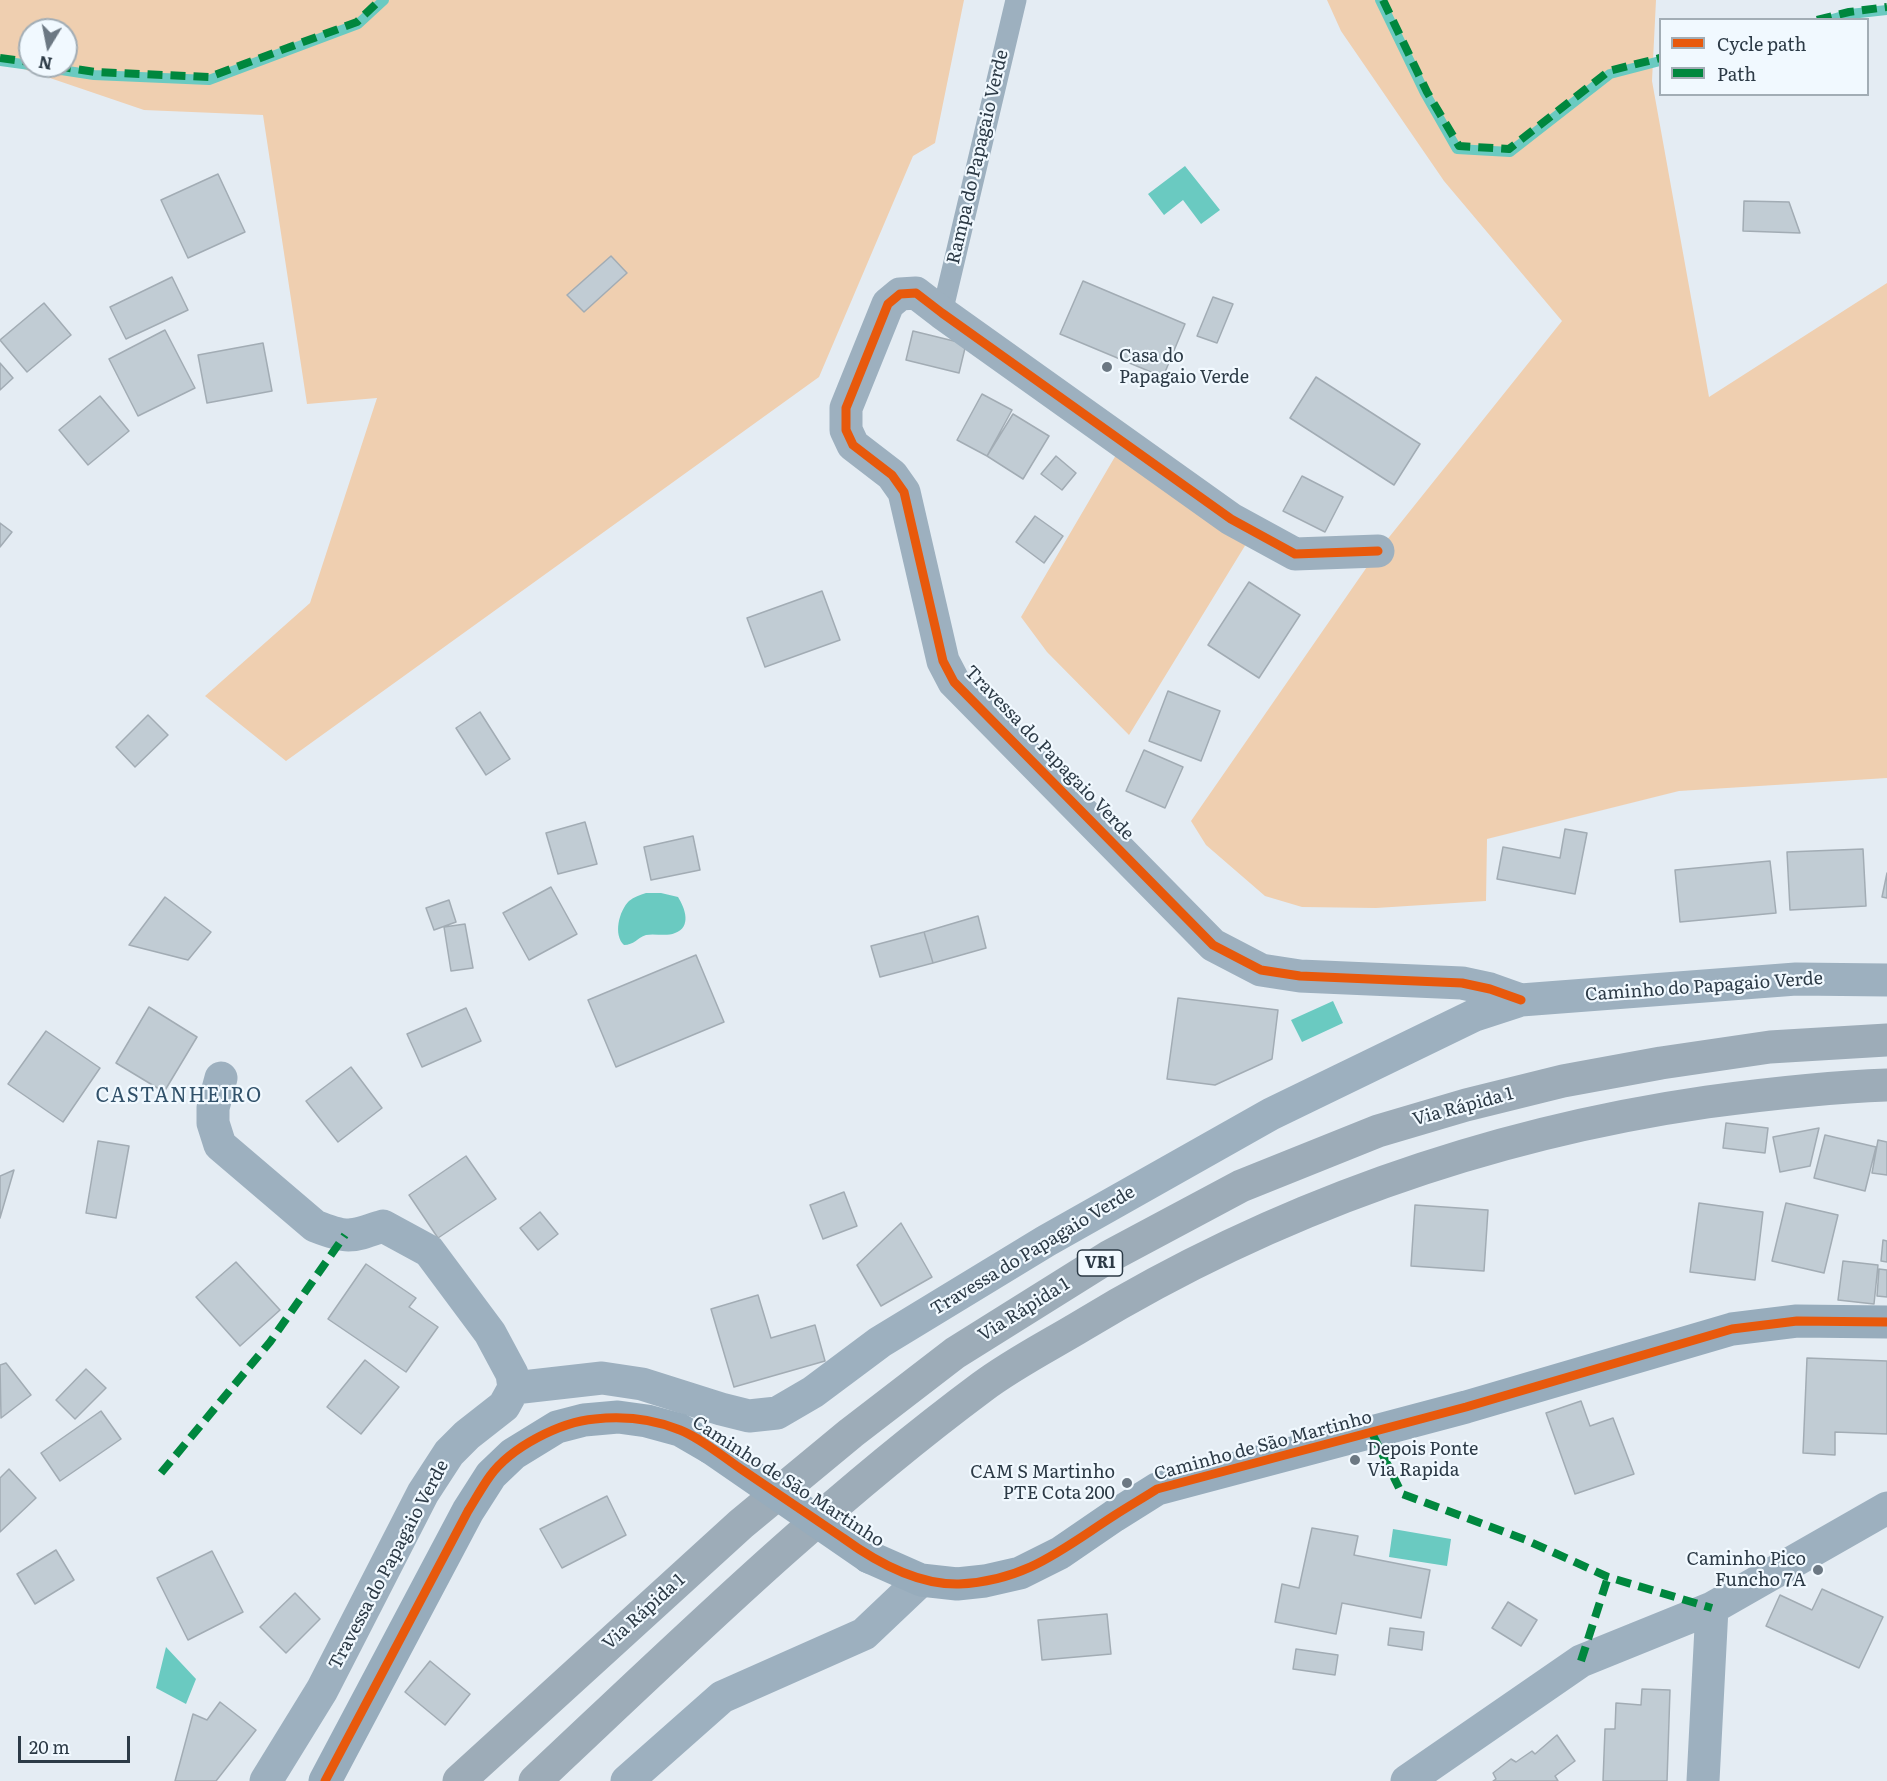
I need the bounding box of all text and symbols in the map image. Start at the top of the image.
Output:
north arrow [18,18,78,78]
legend [1659,18,1869,96]
text: Cycle path [1717,30,1806,57]
street label: Rampa do Papagaio Verde [943,48,1013,266]
text: N [37,51,54,77]
text: Path [1717,60,1756,87]
place label: Casa do Papagaio Verde [1119,346,1249,388]
marker: Casa do Papagaio Verde [1100,360,1114,374]
street label: Travessa do Papagaio Verde [960,661,1138,845]
street label: Caminho do Papagaio Verde [1584,968,1824,1006]
street label: Via Rápida 1 [1410,1083,1516,1131]
district label: CASTANHEIRO [95,1084,263,1108]
street label: Travessa do Papagaio Verde [927,1181,1139,1321]
road number: VR1 [1078,1250,1122,1276]
street label: Via Rápida 1 [974,1273,1074,1347]
street label: Caminho de São Martinho [1152,1406,1374,1486]
street label: Caminho de São Martinho [688,1412,888,1552]
place label: Depois Ponte Via Rapida [1367,1439,1478,1482]
marker: Depois Ponte Via Rapida [1348,1453,1362,1467]
street label: Travessa do Papagaio Verde [324,1457,454,1673]
place label: CAM S Martinho PTE Cota 200 [970,1462,1115,1504]
marker: CAM S Martinho PTE Cota 200 [1120,1476,1134,1490]
place label: Caminho Pico Funcho 7A [1686,1549,1806,1592]
marker: Caminho Pico Funcho 7A [1811,1563,1825,1577]
street label: Via Rápida 1 [598,1569,690,1655]
scale bar [21,1724,134,1762]
text: 20 m [29,1733,70,1760]

